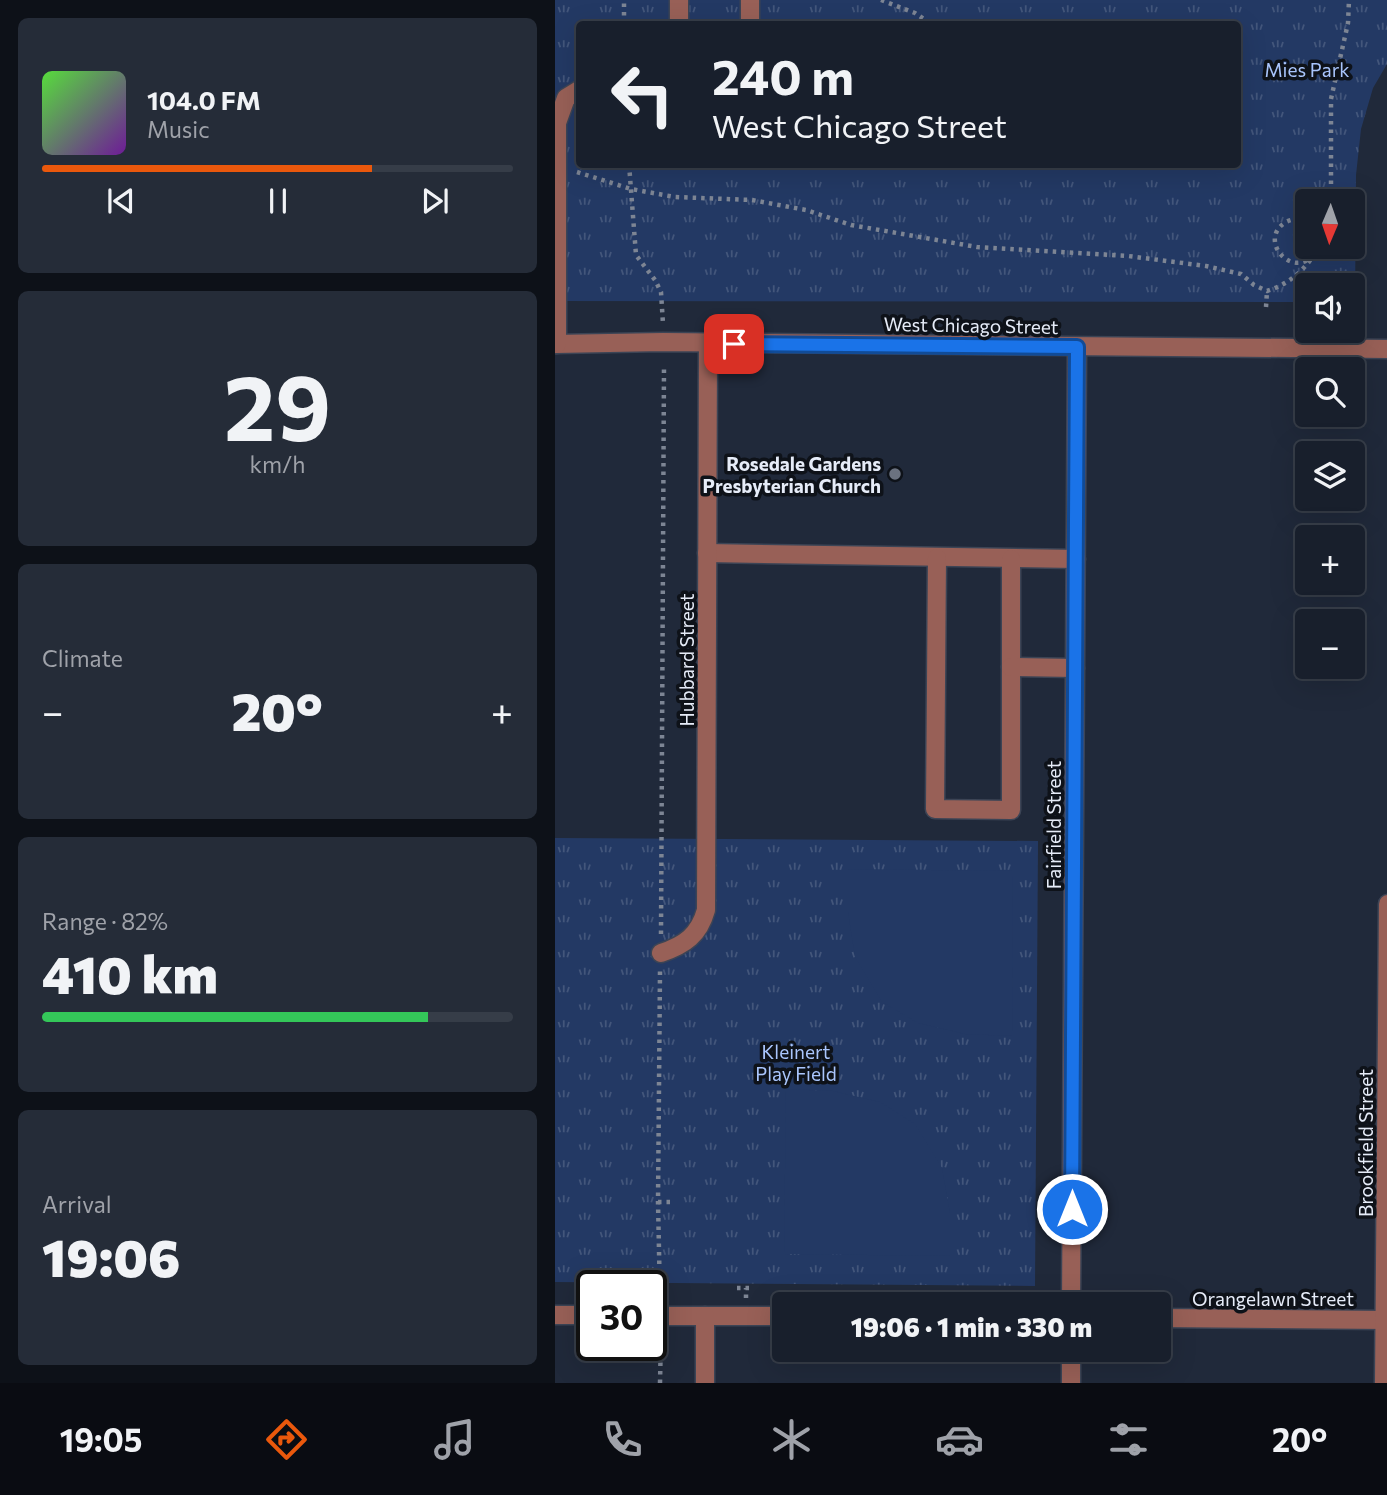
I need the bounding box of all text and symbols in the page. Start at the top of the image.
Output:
text: 240 m [712,45,854,105]
icon: left [597,49,688,140]
park label: Mies Park [1264,58,1350,81]
text: 104.0 FM [147,84,261,115]
text: West Chicago Street [712,105,1007,145]
text: Music [147,115,210,143]
icon: previous [102,182,140,220]
icon: pause [259,182,297,220]
icon: next [416,182,454,220]
north arrow [1295,189,1365,259]
map controls [1295,189,1365,679]
button: sound [1295,273,1365,343]
street label: West Chicago Street [883,312,1059,338]
pin [704,314,764,374]
icon: arrive [715,325,753,363]
text: 29 [224,348,331,460]
button: search [1295,357,1365,427]
button: layers [1295,441,1365,511]
text: km/h [250,450,305,478]
place label: Rosedale Gardens Presbyterian Church [703,452,881,497]
marker: Rosedale Gardens Presbyterian Church [887,466,903,482]
button: + [1295,525,1365,595]
street label: Hubbard Street [675,593,698,726]
button: − [1295,609,1365,679]
text: Climate [42,644,123,672]
text: 20° [231,678,323,742]
text: − [42,687,64,734]
text: + [491,687,513,734]
street label: Fairfield Street [1042,761,1065,889]
text: Range · 82% [42,907,168,935]
text: 410 km [42,941,218,1005]
park label: Kleinert Play Field [755,1040,837,1085]
street label: Brookfield Street [1354,1069,1377,1217]
position arrow [1035,1172,1109,1246]
text: Arrival [42,1190,112,1218]
text: 19:06 [42,1224,180,1288]
speed limit sign: 30 [576,1270,667,1361]
street label: Orangelawn Street [1192,1287,1354,1310]
text: 19:06 · 1 min · 330 m [851,1311,1092,1342]
icon: directions [262,1415,311,1464]
icon: music [430,1415,479,1464]
icon: phone [598,1415,647,1464]
icon: climate [767,1415,816,1464]
icon: car [935,1415,984,1464]
icon: filters [1104,1415,1153,1464]
text: 19:05 [60,1419,142,1459]
text: 20° [1272,1419,1327,1459]

